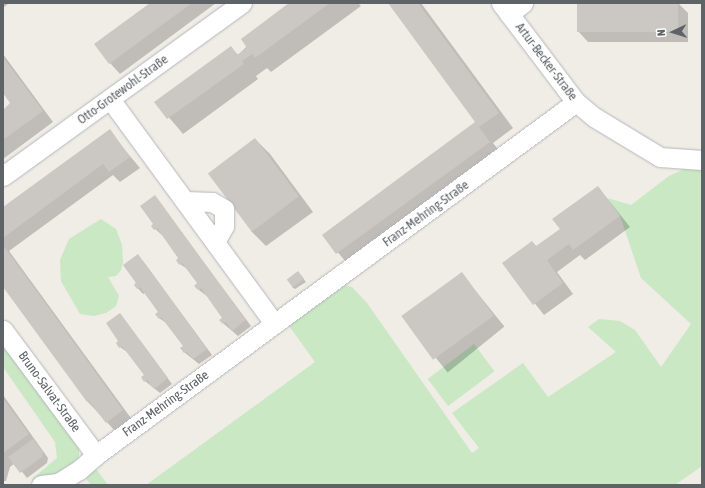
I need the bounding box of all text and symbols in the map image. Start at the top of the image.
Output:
north arrow [653,12,693,52]
street label: Artur-Becker-Straße [512,20,580,104]
text: N [655,29,667,36]
street label: Otto-Grotewohl-Straße [75,52,171,128]
street label: Franz-Mehring-Straße [380,178,472,250]
street label: Bruno-Salvat-Straße [15,349,83,435]
street label: Franz-Mehring-Straße [120,368,212,440]

